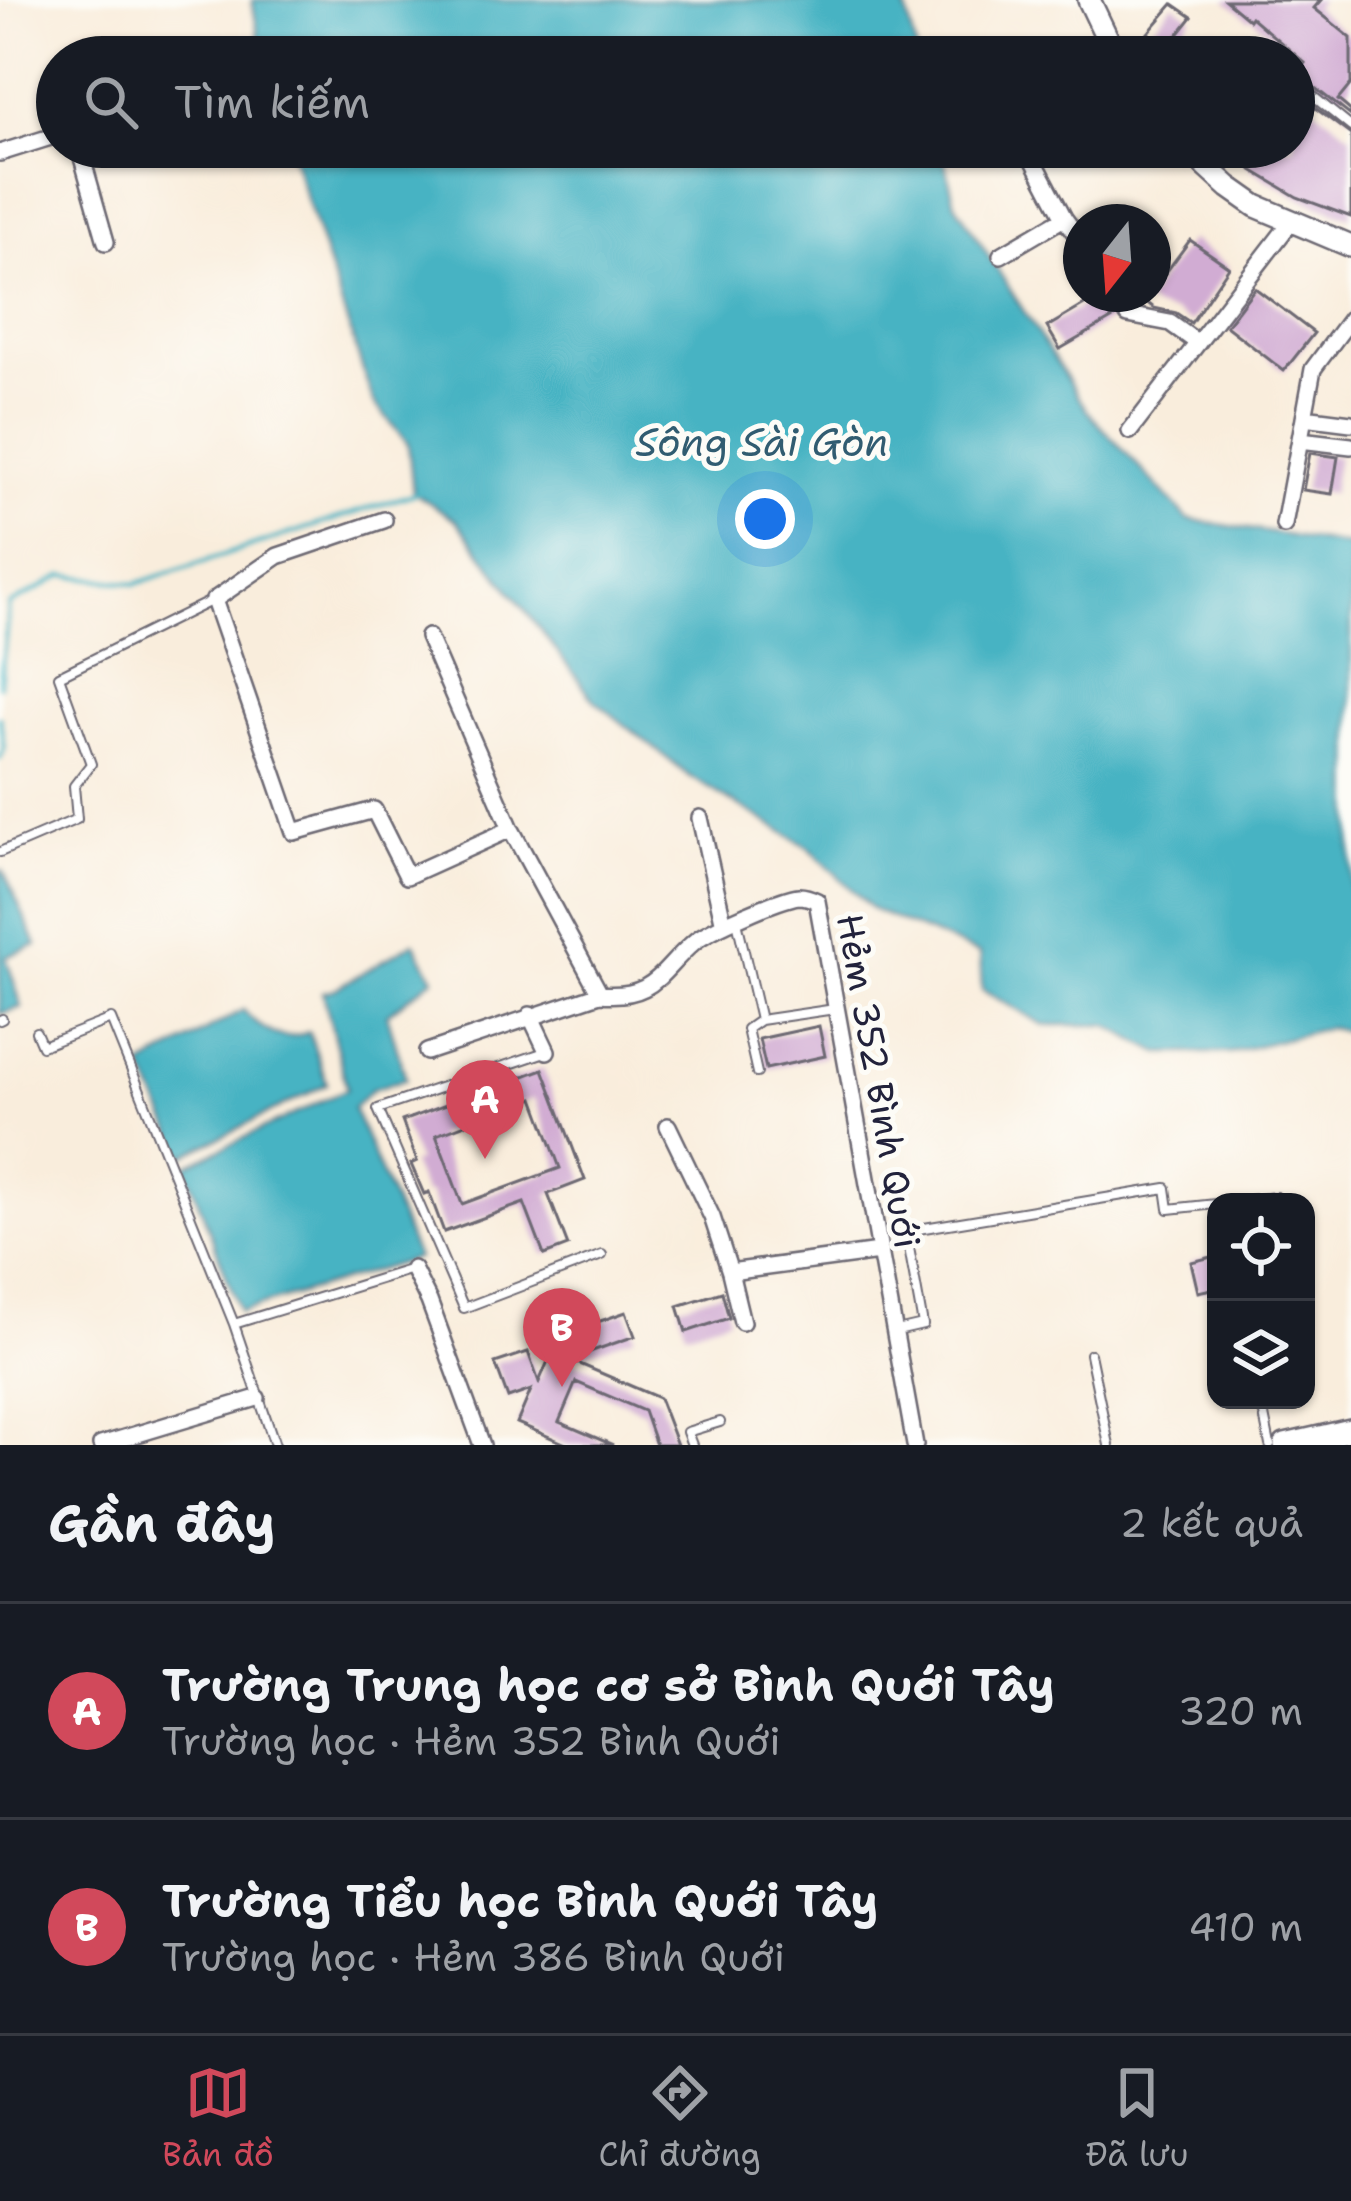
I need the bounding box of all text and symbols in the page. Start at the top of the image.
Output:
search box [36,36,1315,168]
icon: search [78,69,144,135]
text: Tìm kiếm [174,72,370,132]
north arrow [1063,204,1171,312]
water label: Sông Sài Gòn [636,416,888,468]
your location [735,489,795,549]
street label: Hẻm 352 Bình Quới [825,910,932,1252]
pin: A [446,1060,524,1159]
map controls [1207,1193,1315,1409]
button: locate [1207,1193,1315,1301]
pin: B [523,1288,601,1387]
button: layers [1207,1301,1315,1409]
text: Gần đây [48,1489,275,1557]
text: 2 kết quả [1120,1497,1303,1549]
text: Trường Trung học cơ sở Bình Quới Tây [162,1655,1055,1715]
text: A [72,1685,102,1737]
text: 320 m [1178,1685,1303,1737]
text: Trường học · Hẻm 352 Bình Quới [162,1715,781,1767]
text: Trường Tiểu học Bình Quới Tây [162,1871,878,1931]
text: B [75,1901,99,1953]
text: 410 m [1188,1901,1303,1953]
text: Trường học · Hẻm 386 Bình Quới [162,1931,785,1983]
tab: Bản đồ [162,2060,274,2177]
tab: Chỉ đường [599,2060,761,2177]
tab: Đã lưu [1086,2060,1189,2177]

